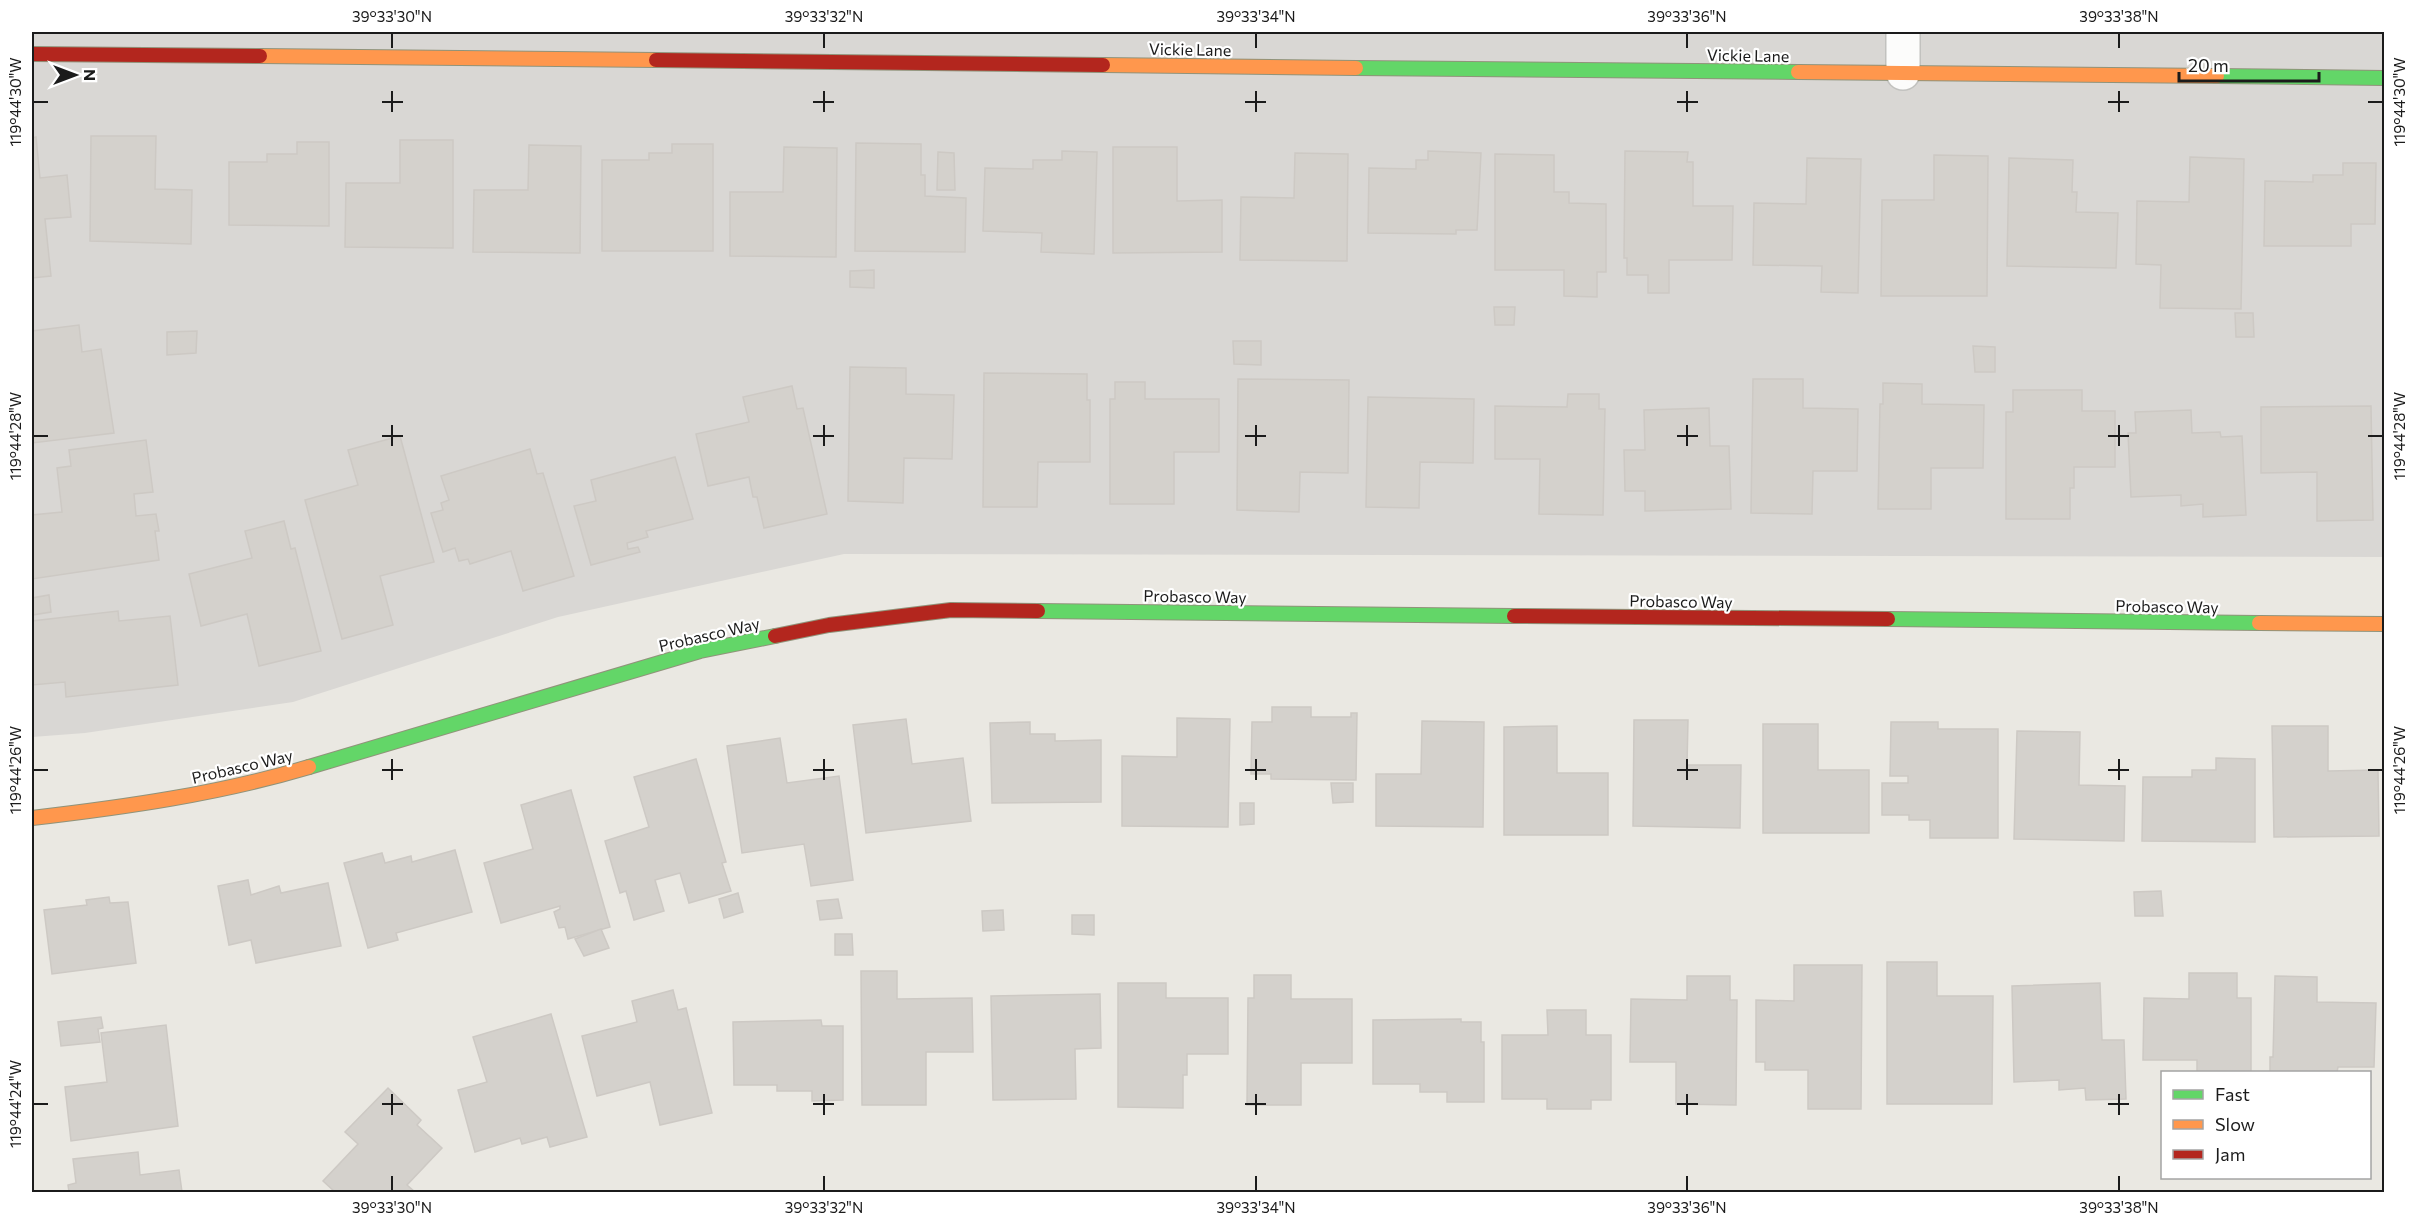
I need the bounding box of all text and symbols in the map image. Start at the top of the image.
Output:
text: 39°33'30"N [352,7,432,25]
text: 39°33'32"N [785,7,863,25]
text: 39°33'34"N [1216,7,1296,25]
text: 39°33'36"N [1647,7,1727,25]
text: 39°33'38"N [2079,7,2159,25]
street label: Vickie Lane [1149,39,1231,59]
north arrow [45,45,105,105]
street label: Vickie Lane [1707,45,1789,65]
scale bar [2179,45,2318,83]
text: 20 m [2188,54,2229,76]
text: 119°44'30"W [6,57,24,147]
text: 119°44'30"W [2390,57,2408,147]
text: N [81,69,100,81]
text: 119°44'28"W [6,392,24,480]
text: 119°44'28"W [2390,392,2408,480]
street label: Probasco Way [1143,586,1247,606]
street label: Probasco Way [1629,591,1733,611]
street label: Probasco Way [2115,596,2219,616]
street label: Probasco Way [657,613,761,655]
text: 119°44'26"W [6,726,24,814]
text: 119°44'26"W [2390,726,2408,814]
street label: Probasco Way [190,745,294,787]
text: 119°44'24"W [6,1060,24,1148]
legend [2161,1071,2371,1179]
text: Fast [2215,1083,2250,1105]
text: Slow [2215,1113,2255,1135]
text: Jam [2215,1143,2245,1165]
text: 39°33'30"N [352,1198,432,1216]
text: 39°33'32"N [785,1198,863,1216]
text: 39°33'34"N [1216,1198,1296,1216]
text: 39°33'36"N [1647,1198,1727,1216]
text: 39°33'38"N [2079,1198,2159,1216]

